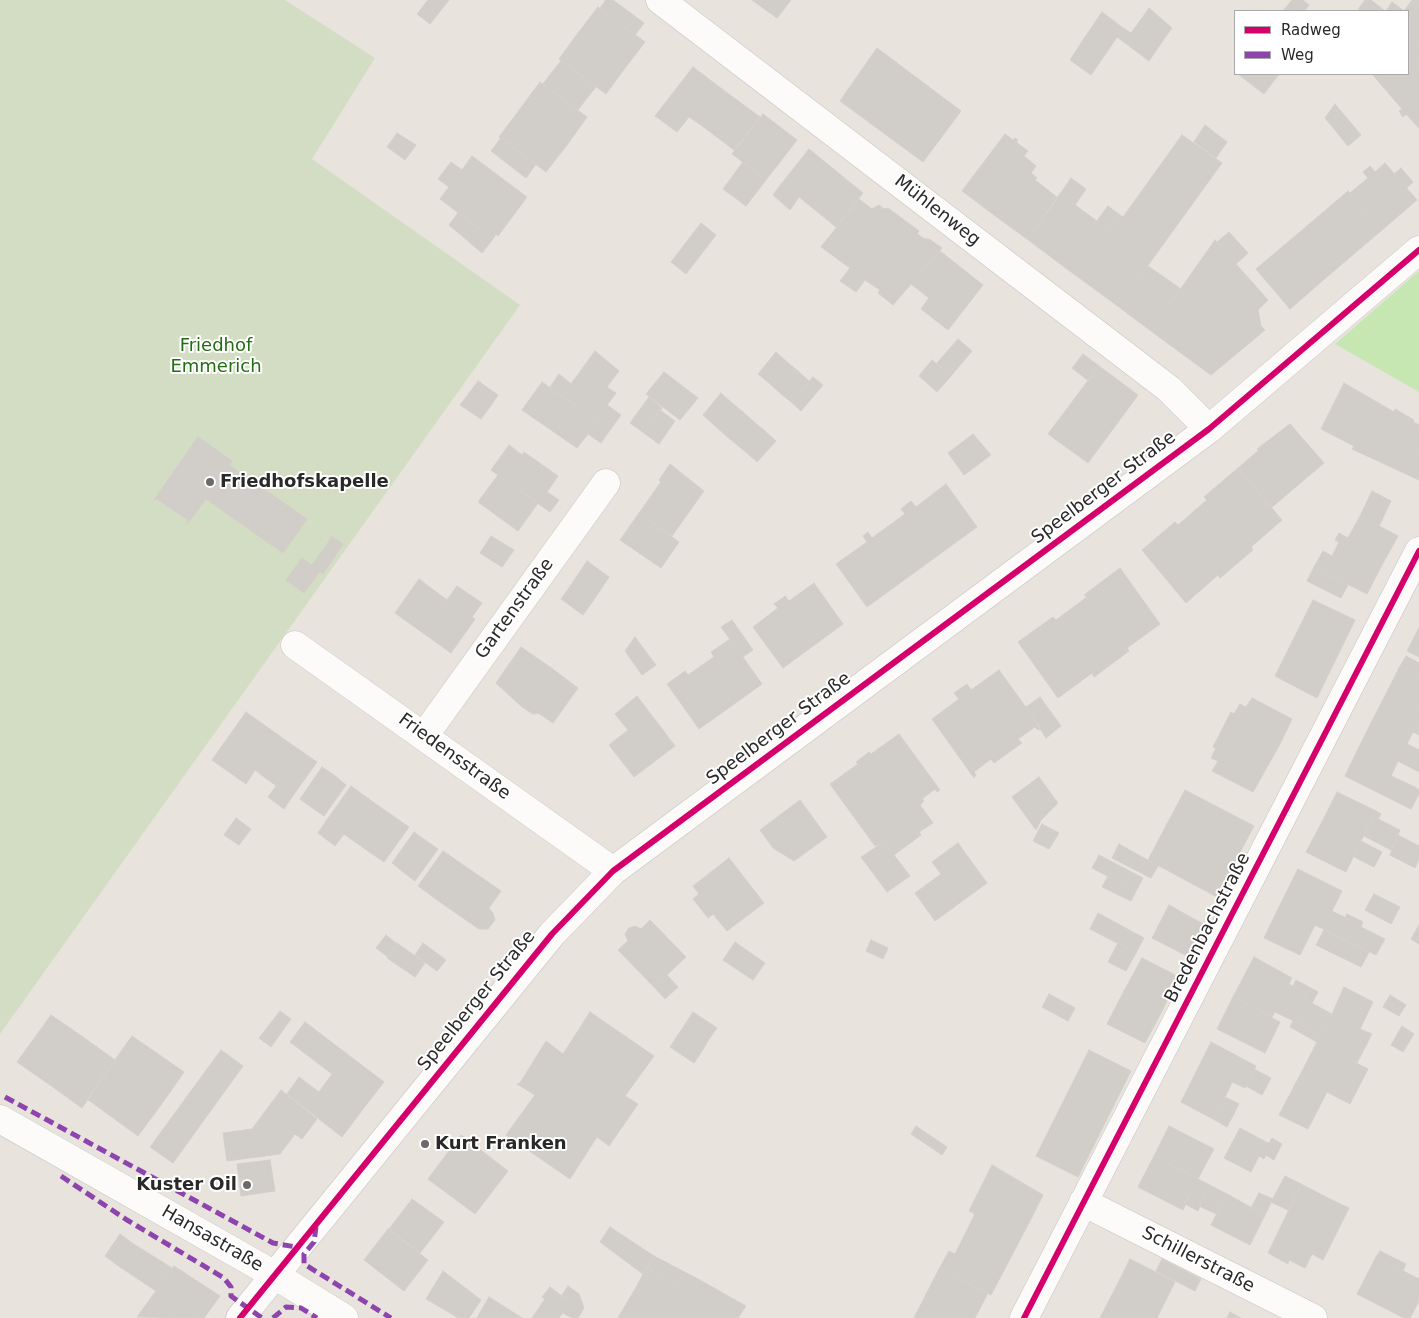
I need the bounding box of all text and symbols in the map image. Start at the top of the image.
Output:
legend [1234,10,1409,75]
text: Radweg [1281,21,1341,39]
text: Weg [1281,46,1314,64]
street label: Mühlenweg [890,171,984,251]
park label: Friedhof Emmerich [170,335,262,378]
street label: Speelberger Straße [1028,427,1180,549]
place label: Friedhofskapelle [220,471,389,493]
marker: Friedhofskapelle [204,476,216,488]
street label: Gartenstraße [471,554,559,664]
street label: Speelberger Straße [703,668,855,790]
street label: Friedensstraße [394,709,514,805]
street label: Bredenbachstraße [1161,849,1255,1007]
street label: Speelberger Straße [414,926,540,1076]
place label: Kurt Franken [435,1133,567,1155]
marker: Kurt Franken [419,1138,431,1150]
place label: Kuster Oil [136,1174,237,1196]
marker: Kuster Oil [241,1179,253,1191]
street label: Hansastraße [157,1201,267,1277]
street label: Schillerstraße [1138,1222,1258,1298]

